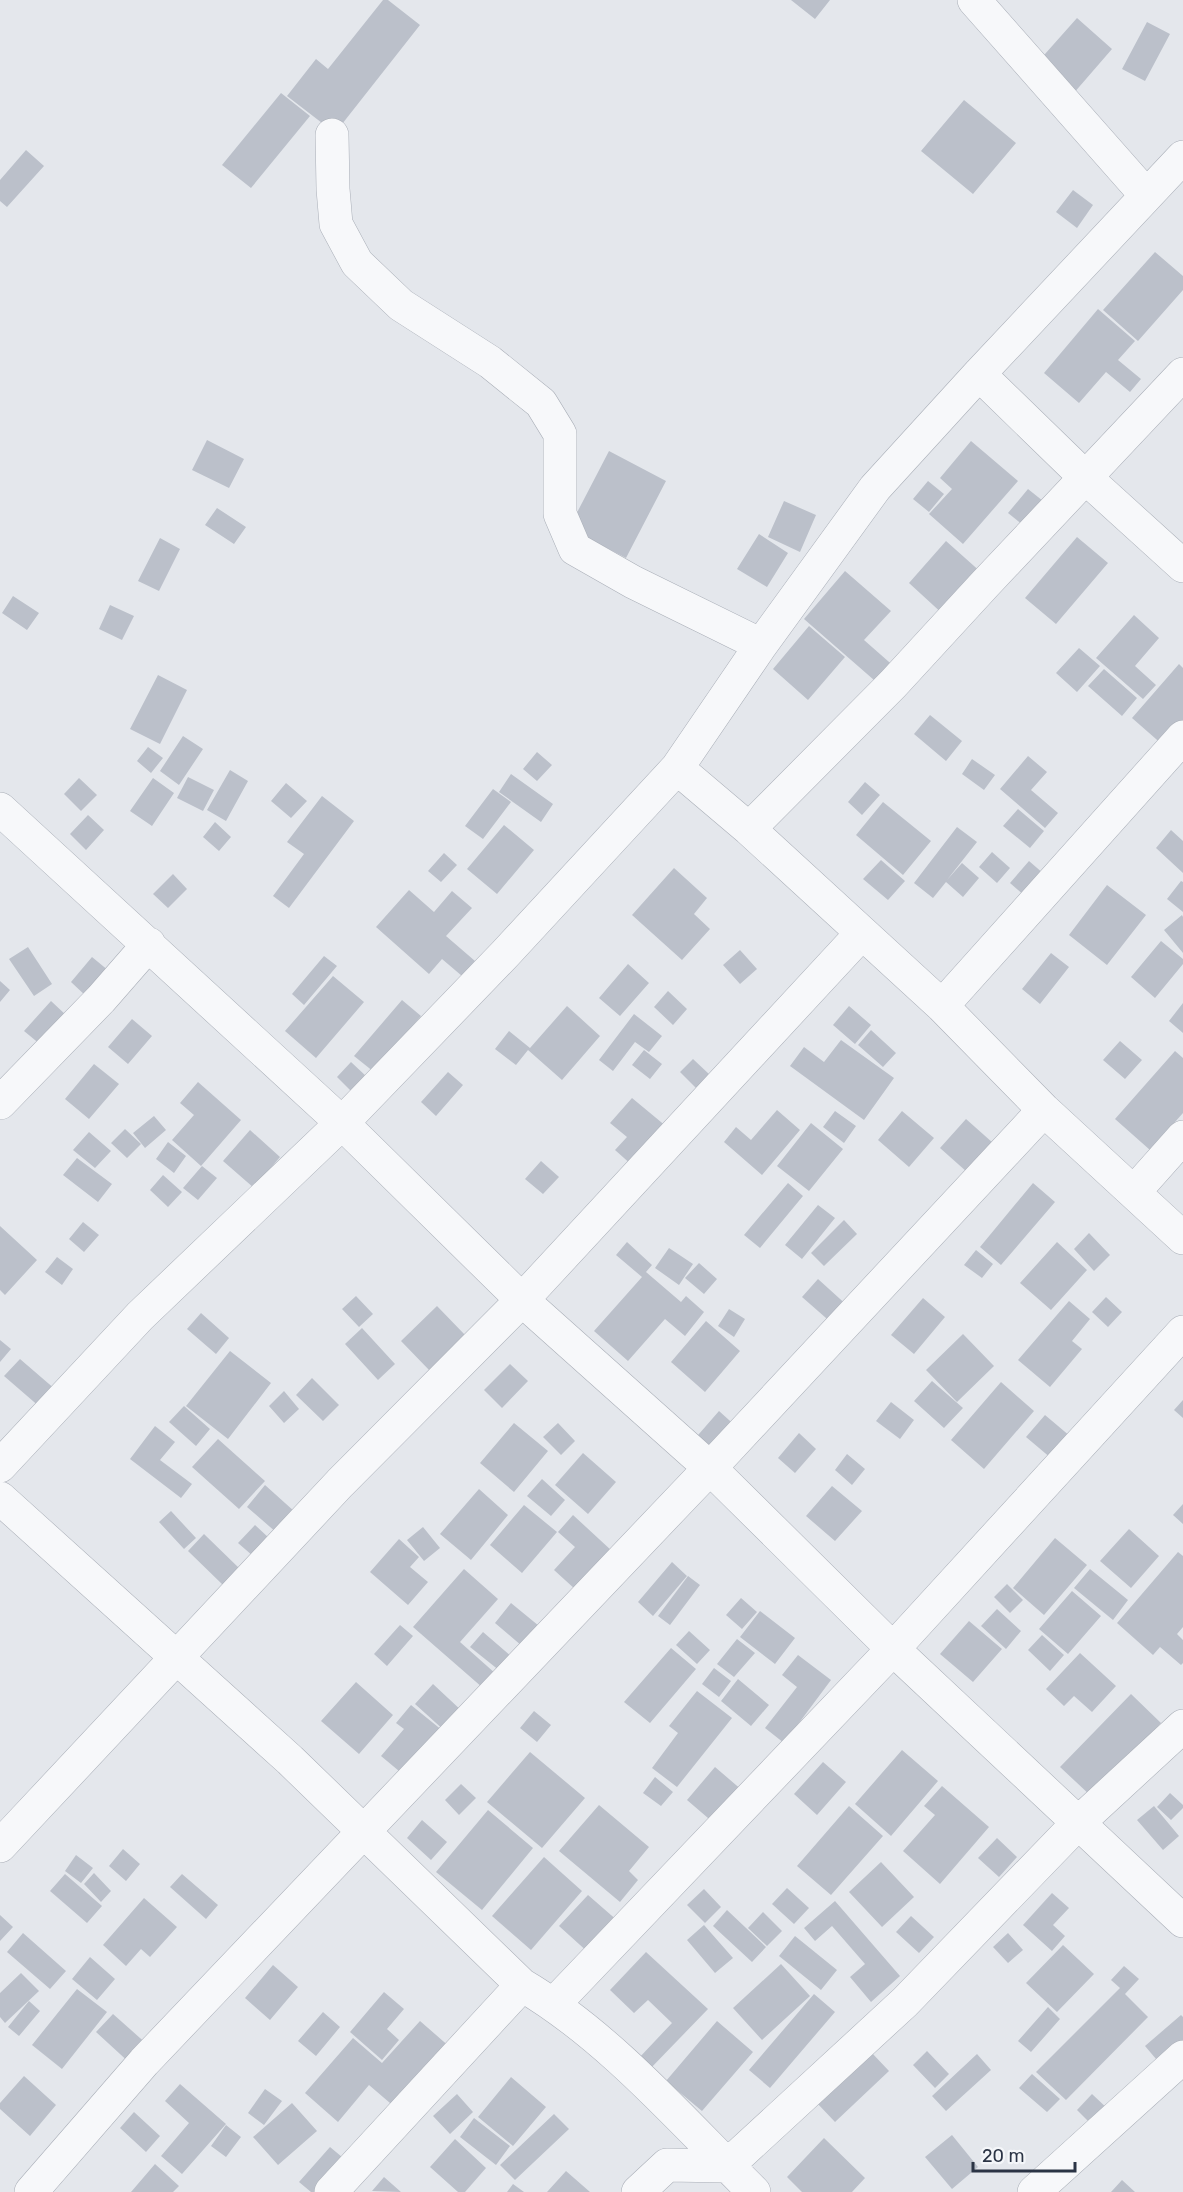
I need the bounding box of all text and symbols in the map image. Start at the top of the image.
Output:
scale bar [973,2135,1075,2173]
text: 20 m [982,2145,1024,2167]

